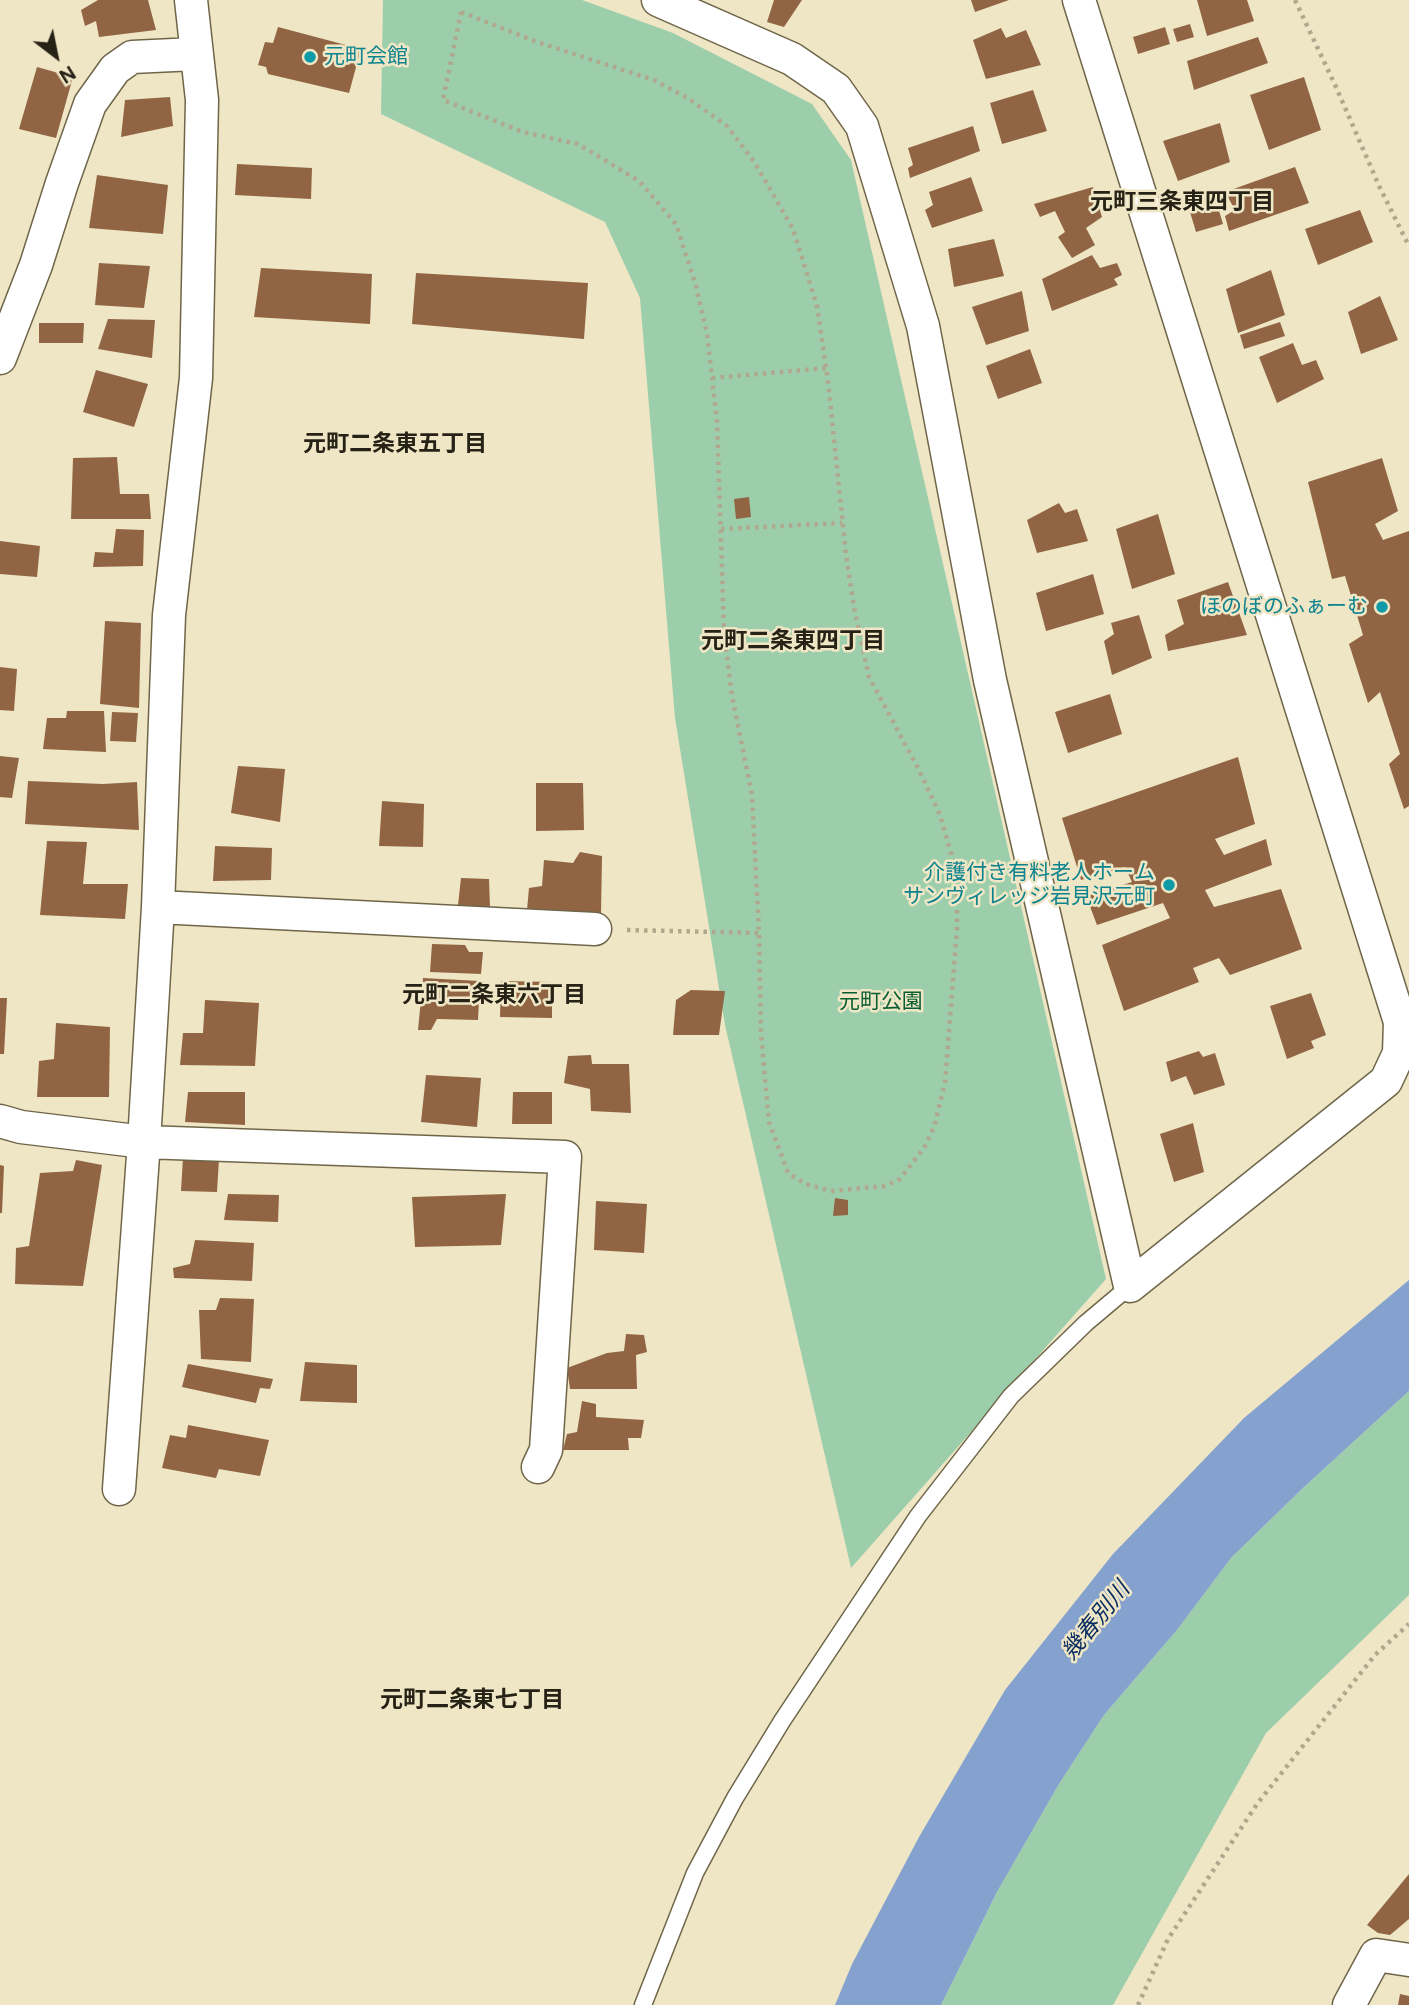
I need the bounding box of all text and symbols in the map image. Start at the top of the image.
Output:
north arrow [21,21,91,91]
place label: 元町会館 [324,44,408,70]
marker: 元町会館 [302,49,318,65]
text: N [55,61,80,88]
district label: 元町三条東四丁目 [1090,188,1274,216]
district label: 元町二条東五丁目 [303,430,487,458]
place label: ほのぼのふぁーむ [1200,594,1368,620]
marker: ほのぼのふぁーむ [1374,599,1390,615]
district label: 元町二条東四丁目 [701,627,885,655]
place label: 介護付き有料老人ホーム サンヴィレッジ岩見沢元町 [903,860,1155,910]
marker: 介護付き有料老人ホーム サンヴィレッジ岩見沢元町 [1161,877,1177,893]
district label: 元町二条東六丁目 [402,981,586,1009]
park label: 元町公園 [839,989,923,1015]
water label: 幾春別川 [1056,1577,1136,1665]
district label: 元町二条東七丁目 [380,1686,564,1714]

